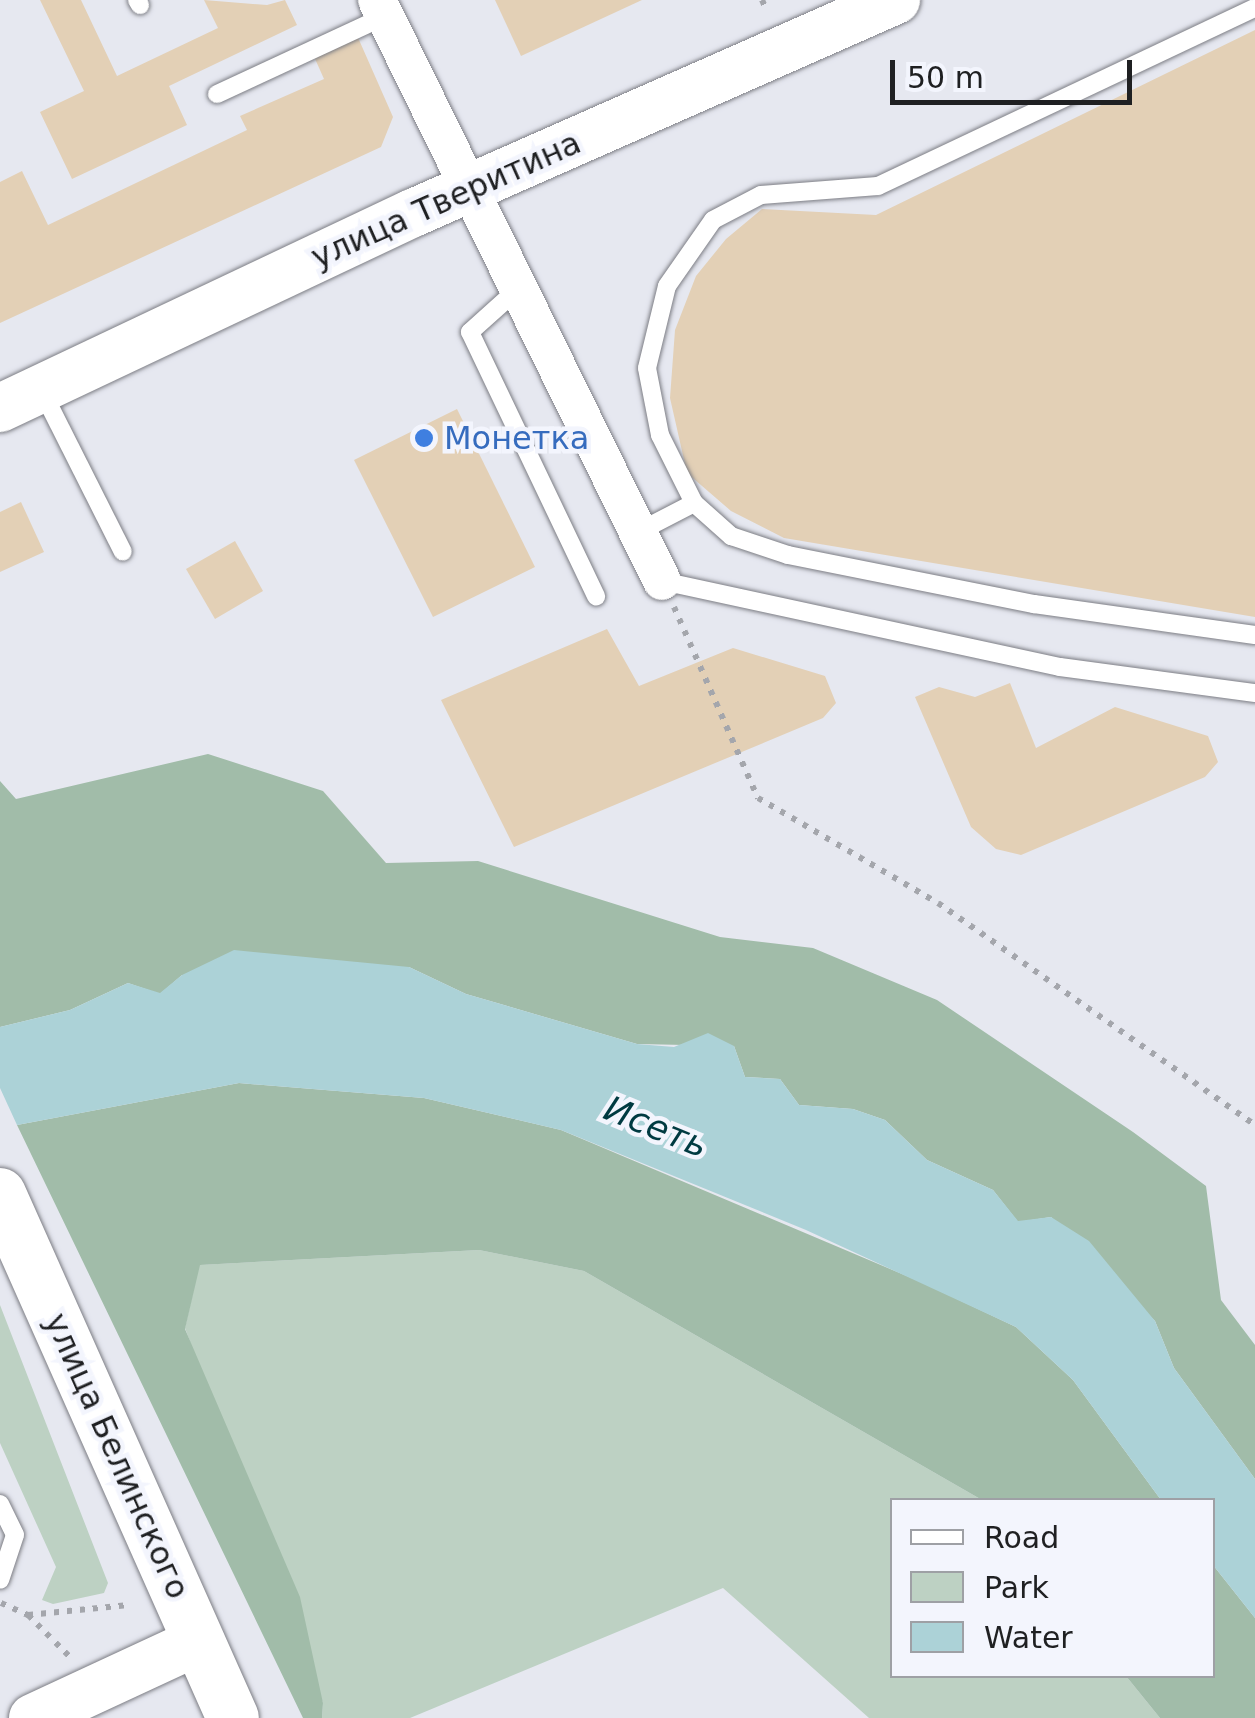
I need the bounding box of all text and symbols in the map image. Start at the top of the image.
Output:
scale bar [895,40,1138,102]
text: 50 m [907,60,984,95]
street label: улица Тверитина [305,123,587,277]
place label: Монетка [444,419,589,457]
marker: Монетка [413,427,435,449]
water label: Исеть [598,1087,714,1167]
street label: улица Белинского [37,1307,197,1605]
legend [890,1498,1215,1678]
text: Road [984,1520,1059,1555]
text: Park [984,1570,1049,1605]
text: Water [984,1620,1073,1655]

